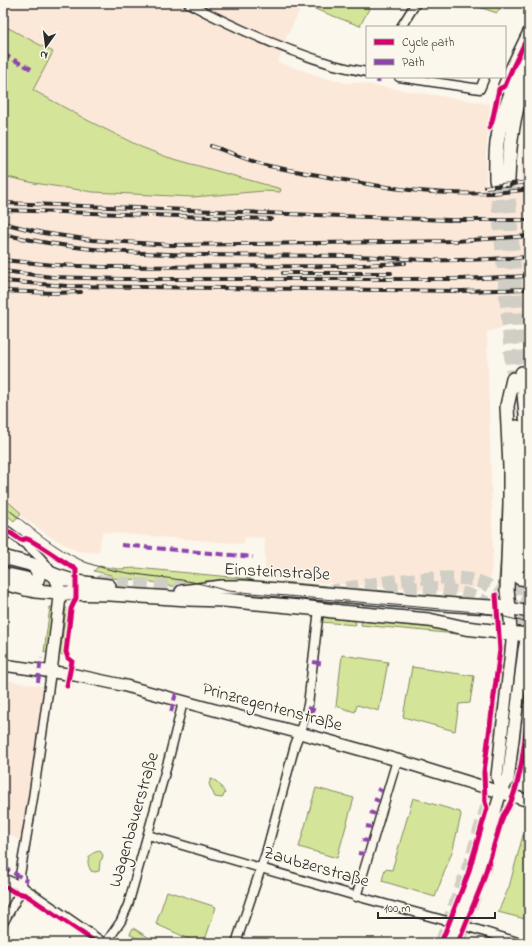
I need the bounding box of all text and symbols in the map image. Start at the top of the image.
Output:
north arrow [26,26,66,66]
legend [366,26,506,78]
text: Cycle path [402,34,454,53]
text: N [38,46,49,63]
text: Path [402,54,425,72]
street label: Einsteinstraße [223,557,332,589]
street label: Prinzregentenstraße [199,677,346,740]
street label: Wagenbauerstraße [103,748,168,891]
street label: Zaubzerstraße [260,840,373,896]
scale bar [378,894,495,920]
text: 100 m [384,900,411,918]

